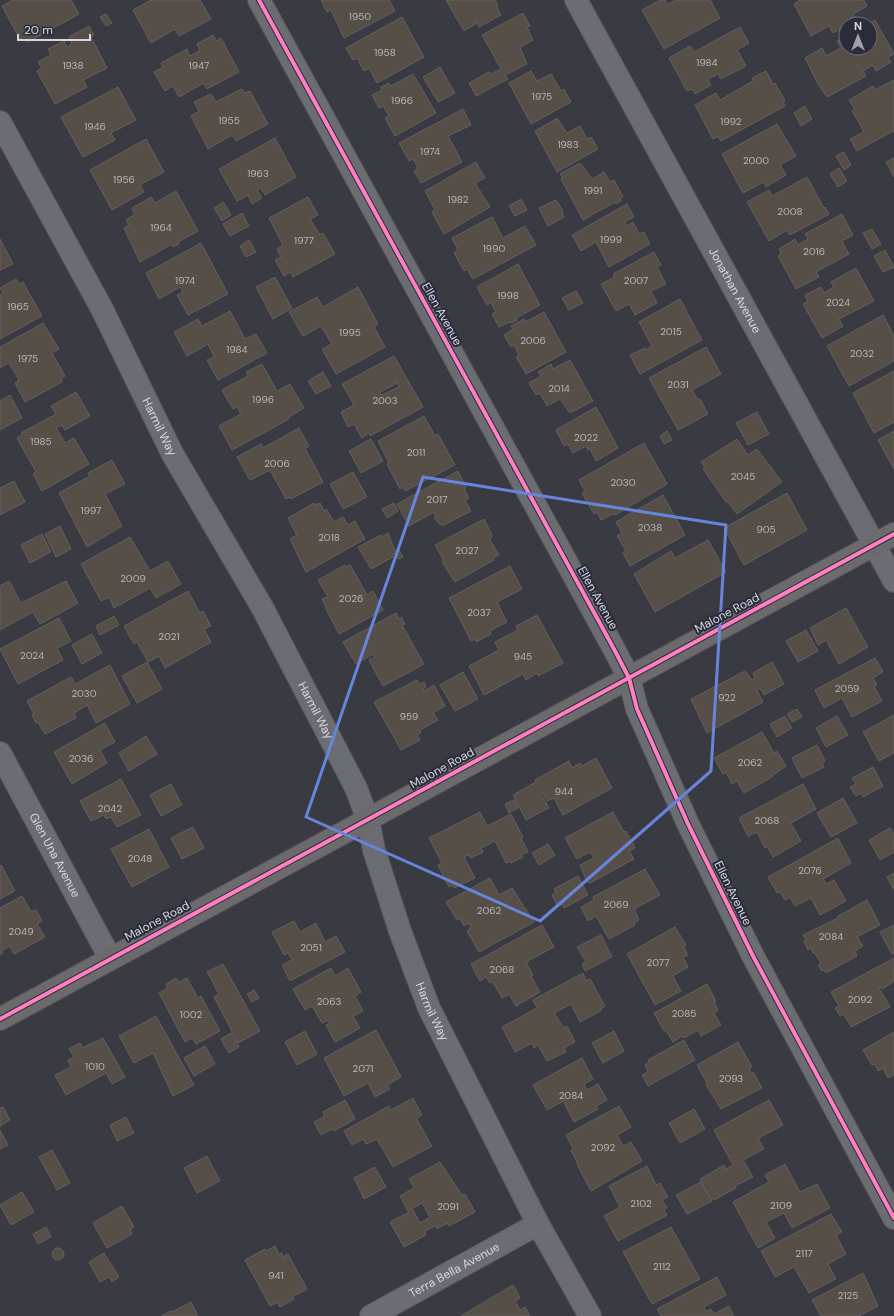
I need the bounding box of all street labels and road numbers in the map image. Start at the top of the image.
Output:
street label: Jonathan Avenue [705,245,765,336]
street label: Ellen Avenue [418,280,466,349]
street label: Harmil Way [138,395,180,459]
street label: Ellen Avenue [574,564,622,633]
street label: Malone Road [692,589,762,637]
street label: Harmil Way [294,679,337,742]
street label: Malone Road [407,744,477,792]
street label: Glen Una Avenue [26,810,84,901]
street label: Ellen Avenue [711,858,756,928]
street label: Malone Road [122,897,192,945]
street label: Harmil Way [412,980,452,1044]
street label: Terra Bella Avenue [406,1239,503,1302]

